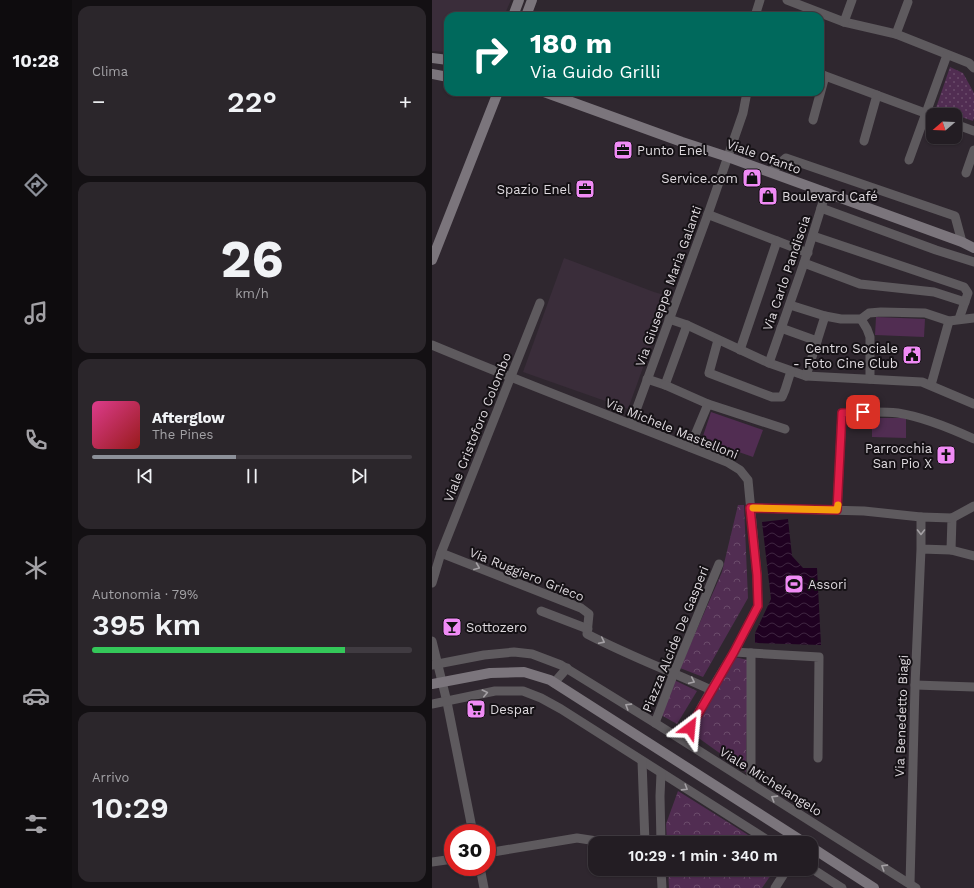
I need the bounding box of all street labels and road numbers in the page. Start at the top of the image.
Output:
street label: Viale Ofanto [725,136,803,177]
street label: Via Giuseppe Maria Galanti [632,204,705,369]
street label: Via Carlo Pandiscia [760,213,813,333]
street label: Viale Cristoforo Colombo [441,350,514,504]
street label: Via Michele Mastelloni [603,395,741,462]
street label: Via Ruggiero Grieco [467,545,587,604]
street label: Piazza Alcide De Gasperi [639,564,712,714]
street label: Via Benedetto Biagi [892,655,911,777]
street label: Viale Michelangelo [717,744,825,819]

